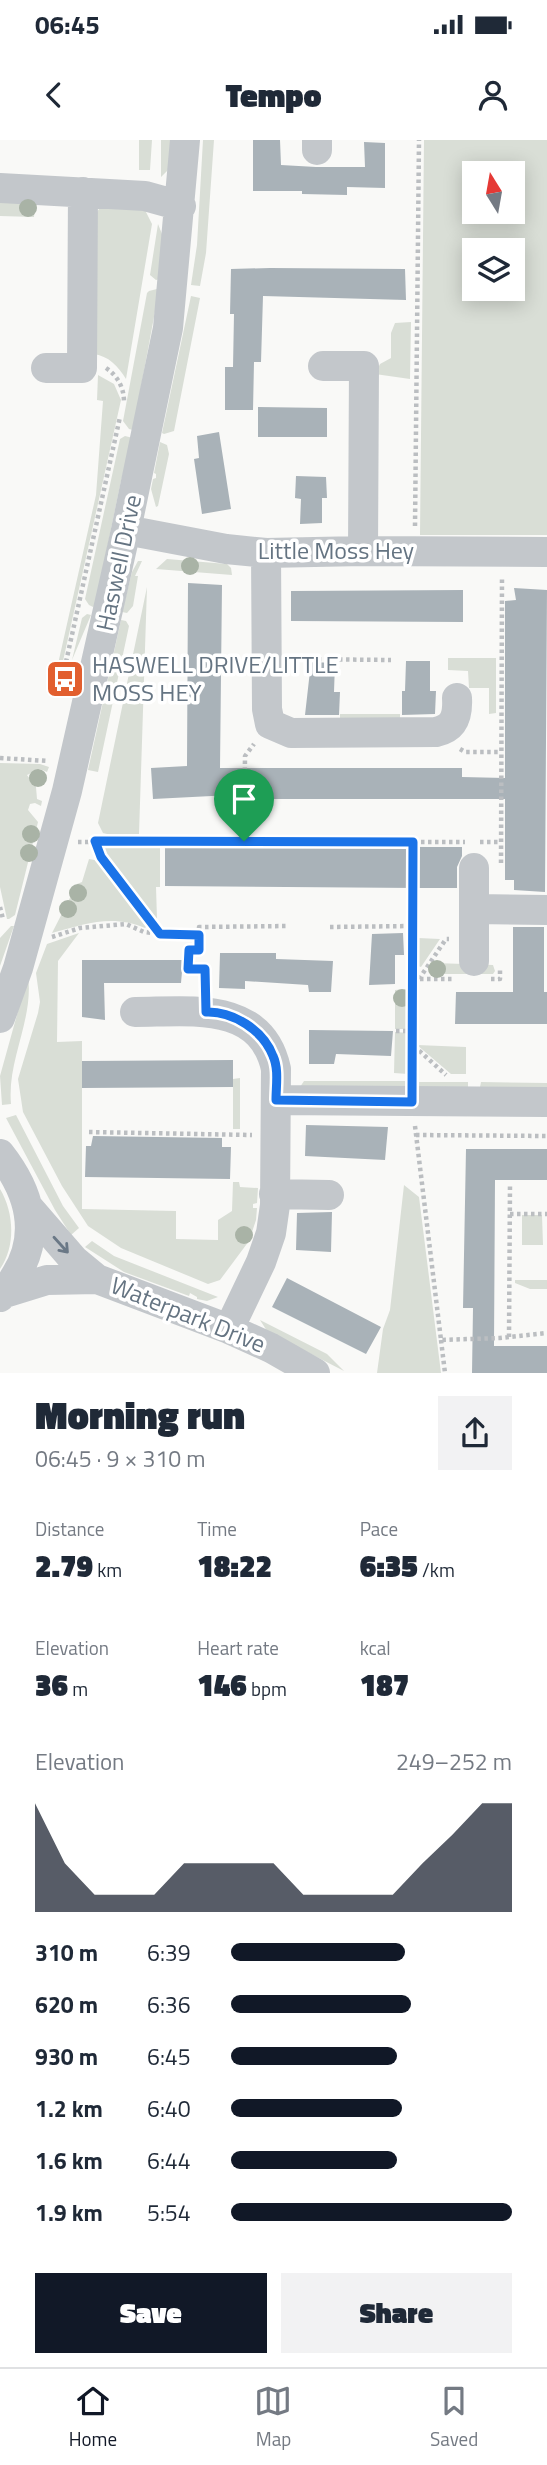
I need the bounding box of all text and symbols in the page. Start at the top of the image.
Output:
text: 06:45 [35,5,100,44]
text: Tempo [225,71,322,119]
icon: back [35,76,73,114]
icon: person [474,76,512,114]
north arrow [462,161,525,224]
map controls [462,161,525,301]
button: layers [462,238,525,301]
street label: Haswell Drive [86,491,150,634]
street label: Little Moss Hey [258,532,415,568]
place label: HASWELL DRIVE/LITTLE MOSS HEY [92,646,339,710]
bus stop icon: HASWELL DRIVE/LITTLE MOSS HEY [44,658,86,700]
pin [214,769,274,841]
icon: arrive [225,780,263,818]
one-way arrow [53,1236,69,1254]
street label: Waterpark Drive [106,1267,271,1361]
text: Morning run [35,1386,245,1444]
button: share [438,1396,512,1470]
text: 06:45 · 9 × 310 m [35,1441,205,1476]
text: Distance [35,1514,104,1543]
text: Time [197,1514,237,1543]
text: Pace [360,1514,398,1543]
text: 2.79 [35,1543,93,1589]
text: 18:22 [197,1543,272,1589]
text: 6:35 [360,1543,418,1589]
text: km [93,1555,122,1584]
text: /km [418,1555,455,1584]
text: Elevation [35,1633,109,1662]
text: Heart rate [197,1633,279,1662]
text: kcal [360,1633,391,1662]
text: 36 [35,1662,68,1708]
text: 146 [197,1662,247,1708]
text: 187 [360,1662,409,1708]
text: m [68,1674,88,1703]
text: bpm [247,1674,287,1703]
text: Elevation [35,1744,124,1779]
text: 249–252 m [396,1744,512,1779]
text: 310 m [35,1935,98,1970]
text: 6:39 [147,1935,191,1970]
text: 620 m [35,1987,98,2022]
text: 6:36 [147,1987,191,2022]
text: 930 m [35,2039,98,2074]
text: 6:45 [147,2039,191,2074]
text: 1.2 km [35,2091,103,2126]
text: 6:40 [147,2091,191,2126]
text: 1.6 km [35,2143,103,2178]
text: 6:44 [147,2143,191,2178]
text: 1.9 km [35,2195,103,2230]
text: 5:54 [147,2195,191,2230]
button: Save [35,2273,267,2353]
button: Share [281,2273,512,2353]
tab: Home [69,2382,117,2453]
tab: Map [254,2382,292,2453]
tab: Saved [430,2382,478,2453]

